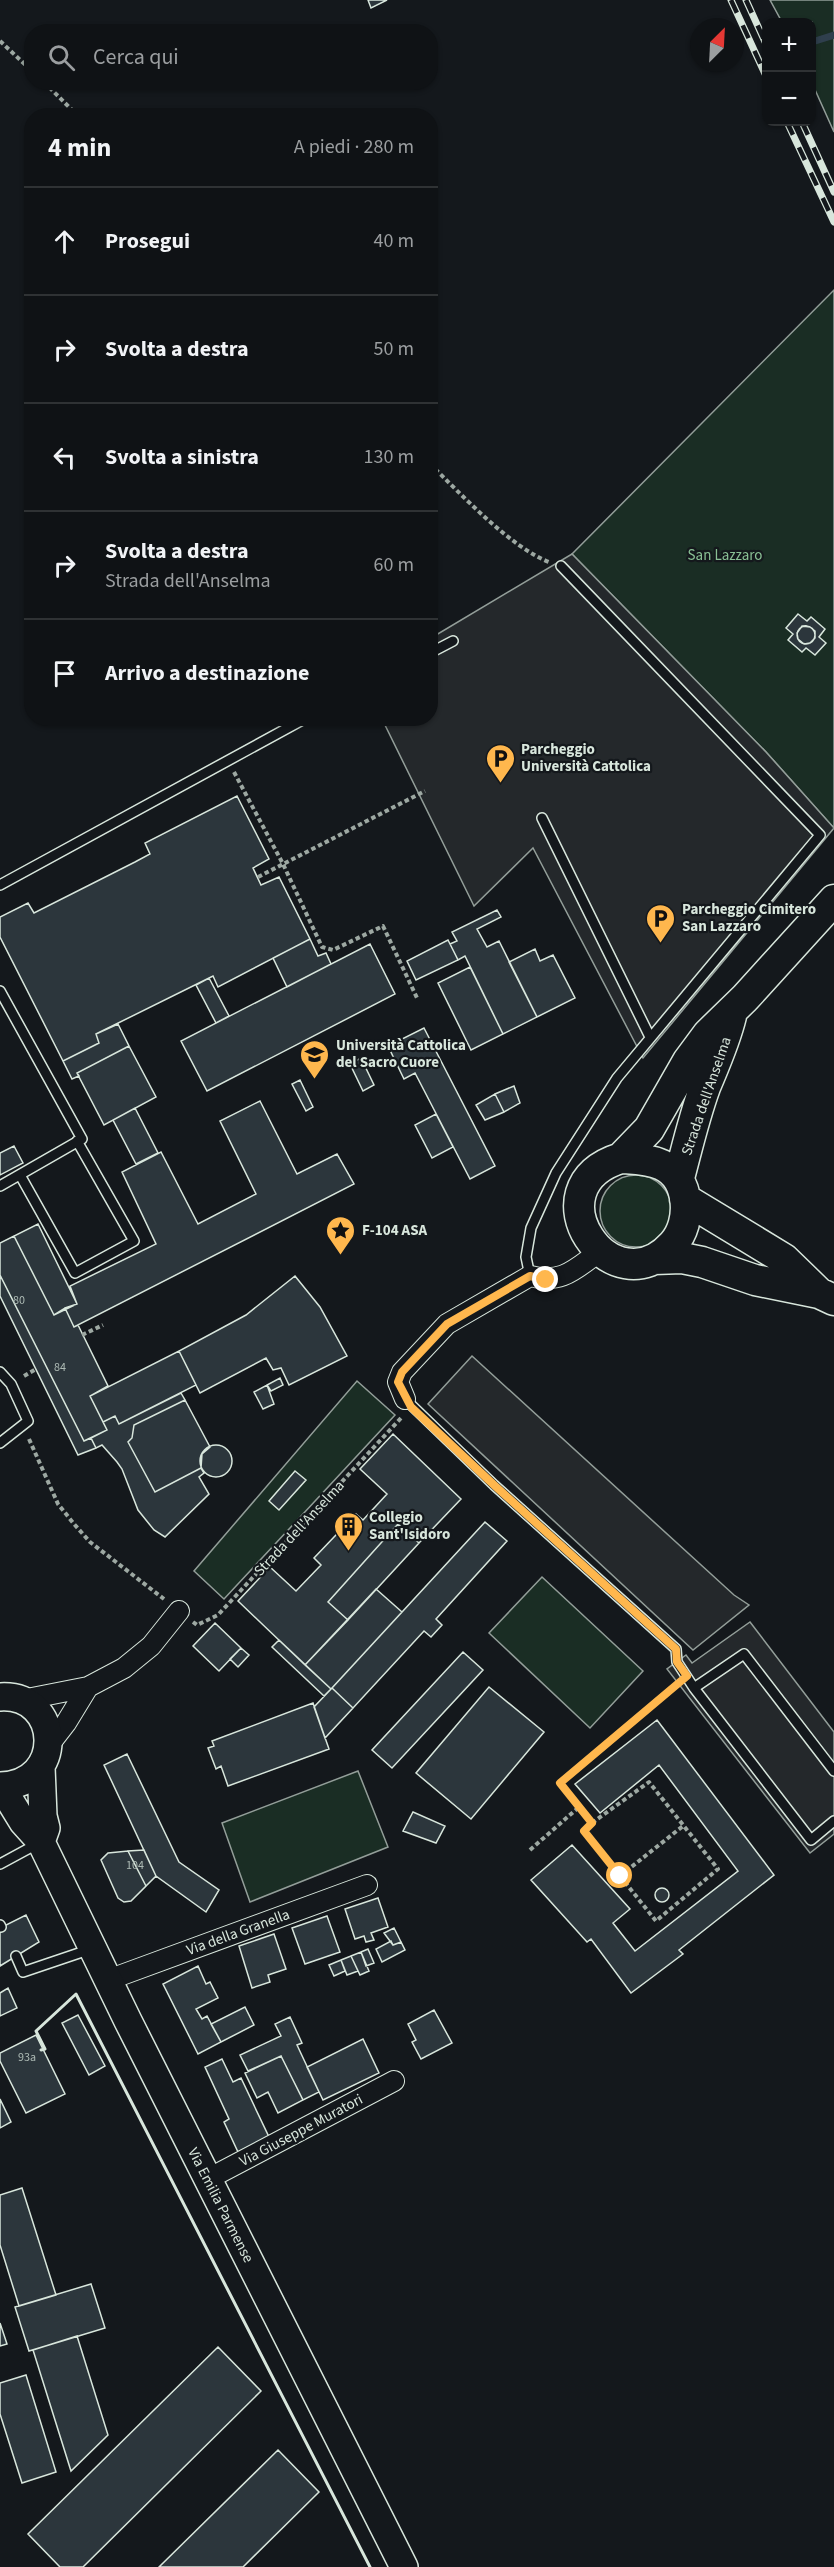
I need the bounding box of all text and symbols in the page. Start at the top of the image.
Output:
north arrow [690,18,744,72]
map controls [762,18,816,126]
button: + [762,18,816,72]
search box [24,24,438,90]
icon: search [45,41,78,74]
text: Cerca qui [93,41,179,73]
button: − [762,72,816,126]
text: 4 min [48,129,111,166]
text: A piedi · 280 m [294,133,414,161]
icon: ahead [48,225,81,258]
text: Prosegui [105,225,190,257]
text: 40 m [374,227,414,255]
icon: right [48,333,81,366]
text: Svolta a destra [105,333,249,365]
text: 50 m [374,335,414,363]
icon: left [48,441,81,474]
text: Svolta a sinistra [105,441,259,473]
text: 130 m [364,443,414,471]
text: Svolta a destra [105,535,249,567]
park label: San Lazzaro [688,545,762,566]
icon: right [48,549,81,582]
text: 60 m [374,551,414,579]
text: Strada dell'Anselma [105,567,271,595]
icon: arrive [48,657,81,690]
text: Arrivo a destinazione [105,657,310,689]
place label: Parcheggio Università Cattolica [521,739,651,777]
parking icon: Parcheggio Università Cattolica [484,742,516,784]
place label: Parcheggio Cimitero San Lazzaro [682,899,816,937]
parking icon: Parcheggio Cimitero San Lazzaro [645,902,677,944]
street label: Strada dell'Anselma [676,1034,737,1158]
place label: Università Cattolica del Sacro Cuore [336,1035,466,1073]
school or university icon: Università Cattolica del Sacro Cuore [299,1038,331,1080]
place icon: F-104 ASA [325,1214,357,1256]
place label: F-104 ASA [362,1220,428,1241]
route end [532,1266,558,1292]
house number: 80 [13,1292,25,1309]
house number: 84 [54,1359,66,1376]
street label: Strada dell'Anselma [249,1476,349,1581]
place label: Collegio Sant'Isidoro [369,1507,450,1545]
building icon: Collegio Sant'Isidoro [332,1510,364,1552]
house number: 104 [126,1857,144,1874]
route start [606,1862,632,1888]
street label: Via della Granella [184,1904,293,1961]
house number: 93a [18,2049,36,2066]
street label: Via Giuseppe Muratori [236,2089,367,2172]
street label: Via Emilia Parmense [182,2144,259,2266]

